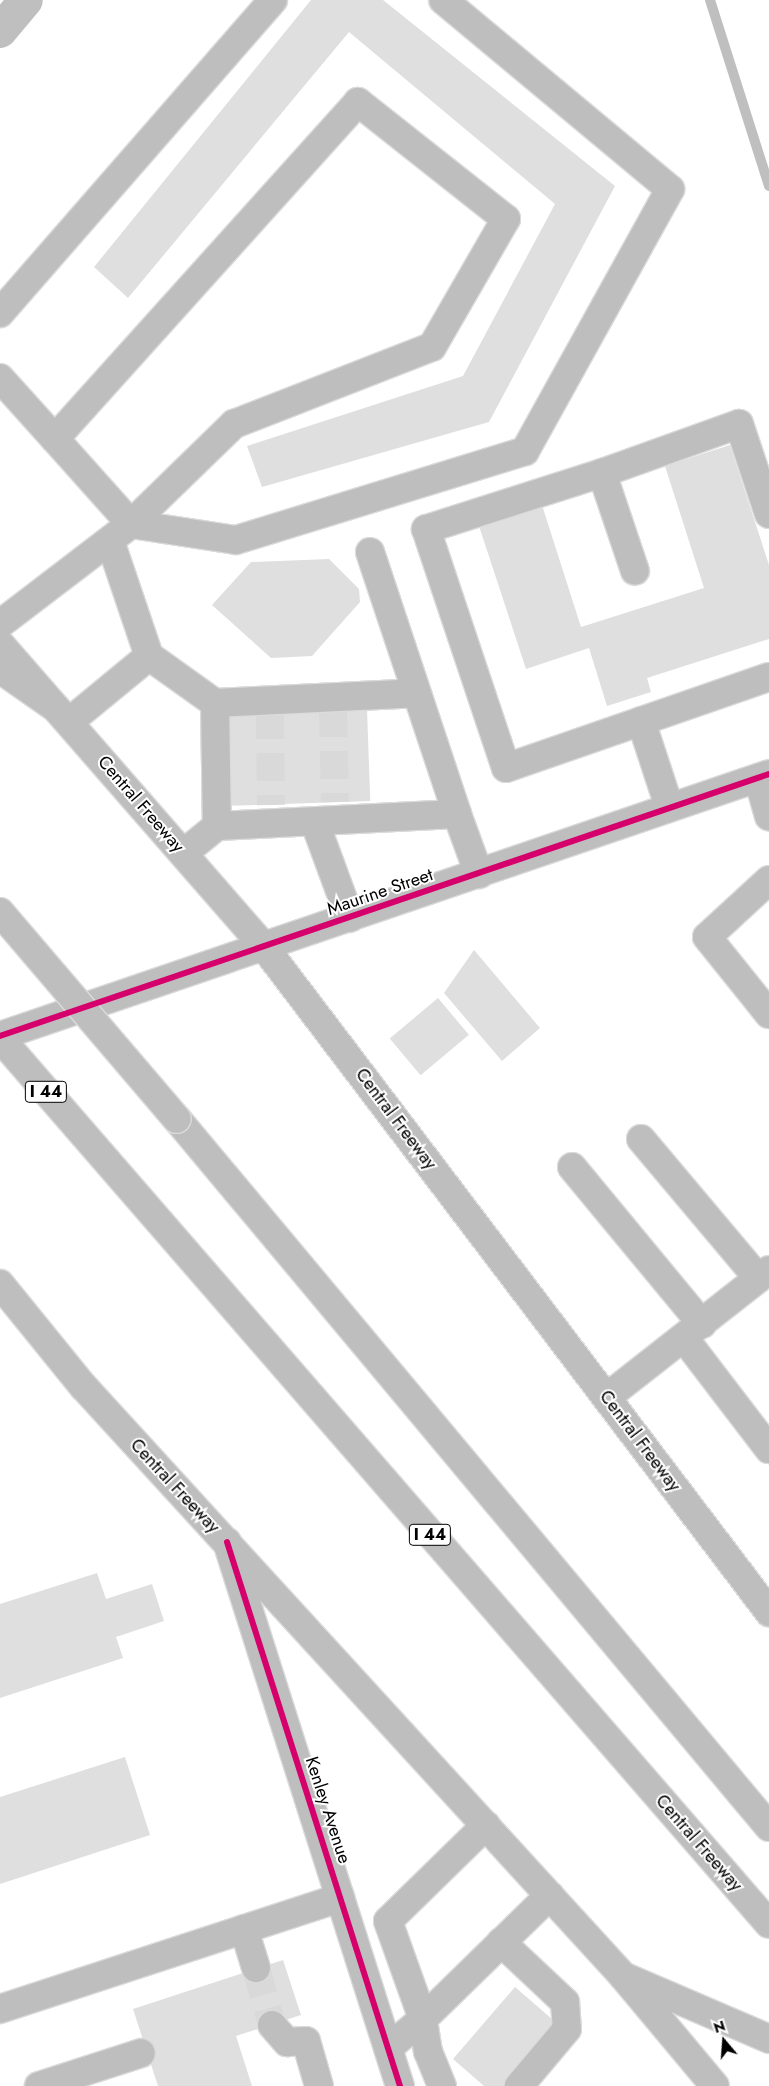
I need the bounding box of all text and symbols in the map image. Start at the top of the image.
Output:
street label: Central Freeway [93,751,189,857]
street label: Maurine Street [324,864,436,920]
street label: Central Freeway [351,1064,441,1174]
road number: I 44 [25,1078,67,1106]
street label: Central Freeway [595,1386,685,1496]
street label: Central Freeway [126,1434,224,1538]
road number: I 44 [409,1522,451,1548]
street label: Kenley Avenue [301,1754,355,1866]
street label: Central Freeway [651,1790,747,1896]
north arrow [699,2016,749,2066]
text: N [711,2016,728,2038]

